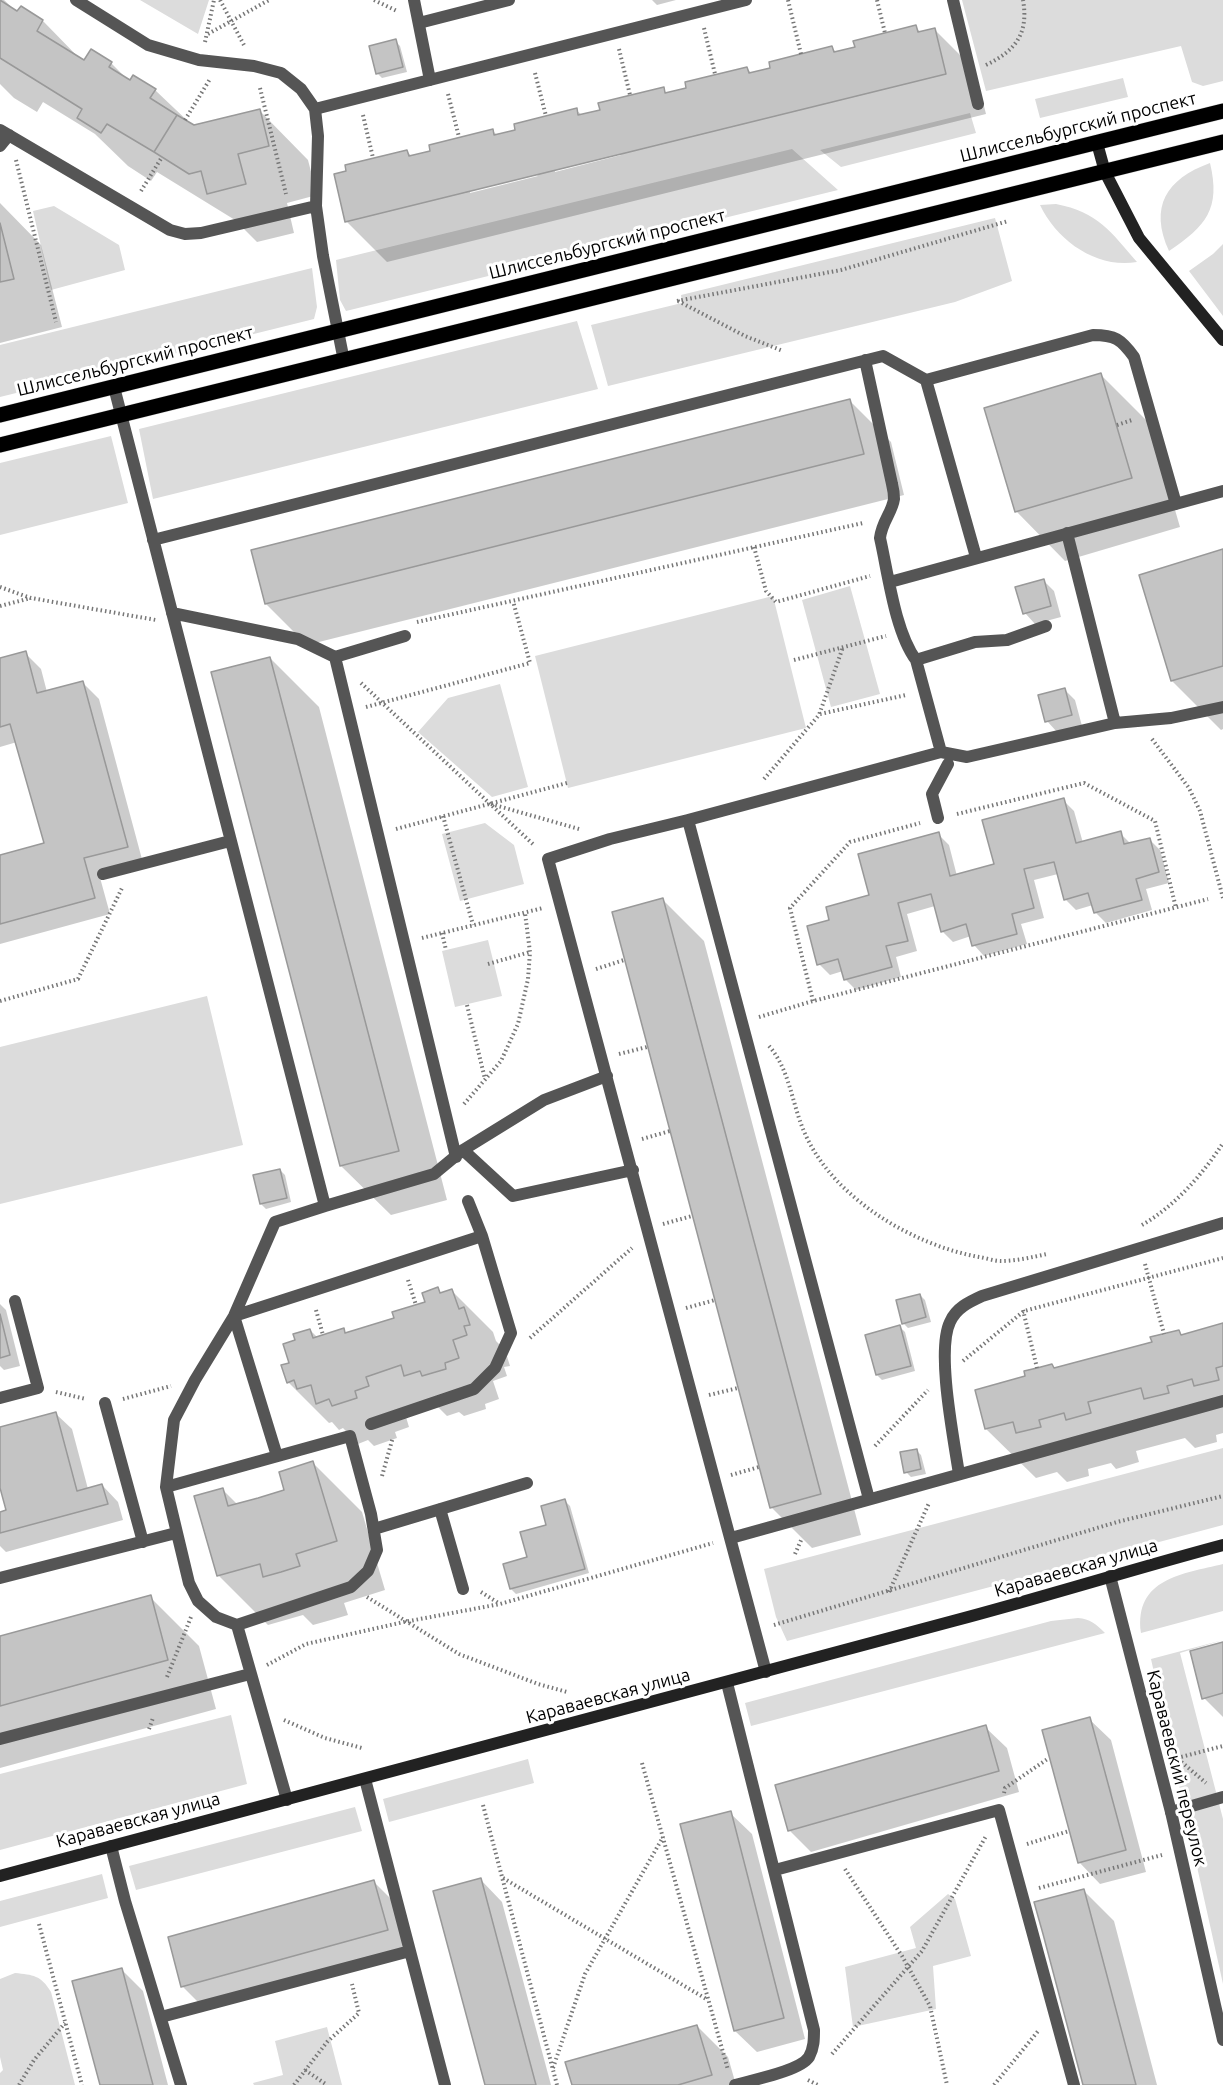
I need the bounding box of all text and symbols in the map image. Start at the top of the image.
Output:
street label: Шлиссельбургский проспект [958,87,1198,167]
street label: Шлиссельбургский проспект [487,204,727,284]
street label: Шлиссельбургский проспект [15,321,255,401]
street label: Караваевская улица [992,1534,1160,1602]
street label: Караваевская улица [524,1664,692,1728]
street label: Караваевский переулок [1142,1668,1212,1868]
street label: Караваевская улица [54,1788,222,1852]

